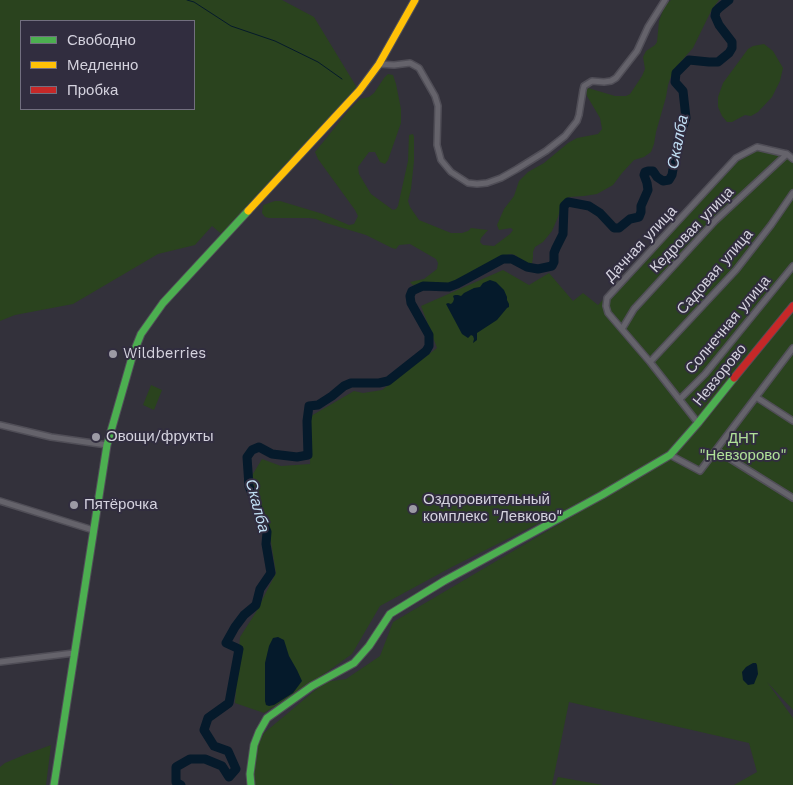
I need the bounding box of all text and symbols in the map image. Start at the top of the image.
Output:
legend [20,20,195,110]
text: Свободно [67,31,136,49]
text: Медленно [67,56,138,74]
text: Пробка [67,81,118,99]
water label: Скалба [663,113,693,171]
street label: Кедровая улица [646,183,738,277]
street label: Дачная улица [601,202,681,286]
street label: Садовая улица [673,226,757,318]
street label: Солнечная улица [682,272,774,378]
street label: Невзорово [689,340,751,410]
place label: Wildberries [123,345,206,363]
marker: Wildberries [107,348,119,360]
place label: Овощи/фрукты [106,428,213,446]
park label: ДНТ "Невзорово" [700,430,786,465]
marker: Овощи/фрукты [90,431,102,443]
water label: Скалба [241,477,273,535]
place label: Оздоровительный комплекс "Левково" [423,491,562,526]
place label: Пятёрочка [84,496,158,514]
marker: Пятёрочка [68,499,80,511]
marker: Оздоровительный комплекс "Левково" [407,503,419,515]

